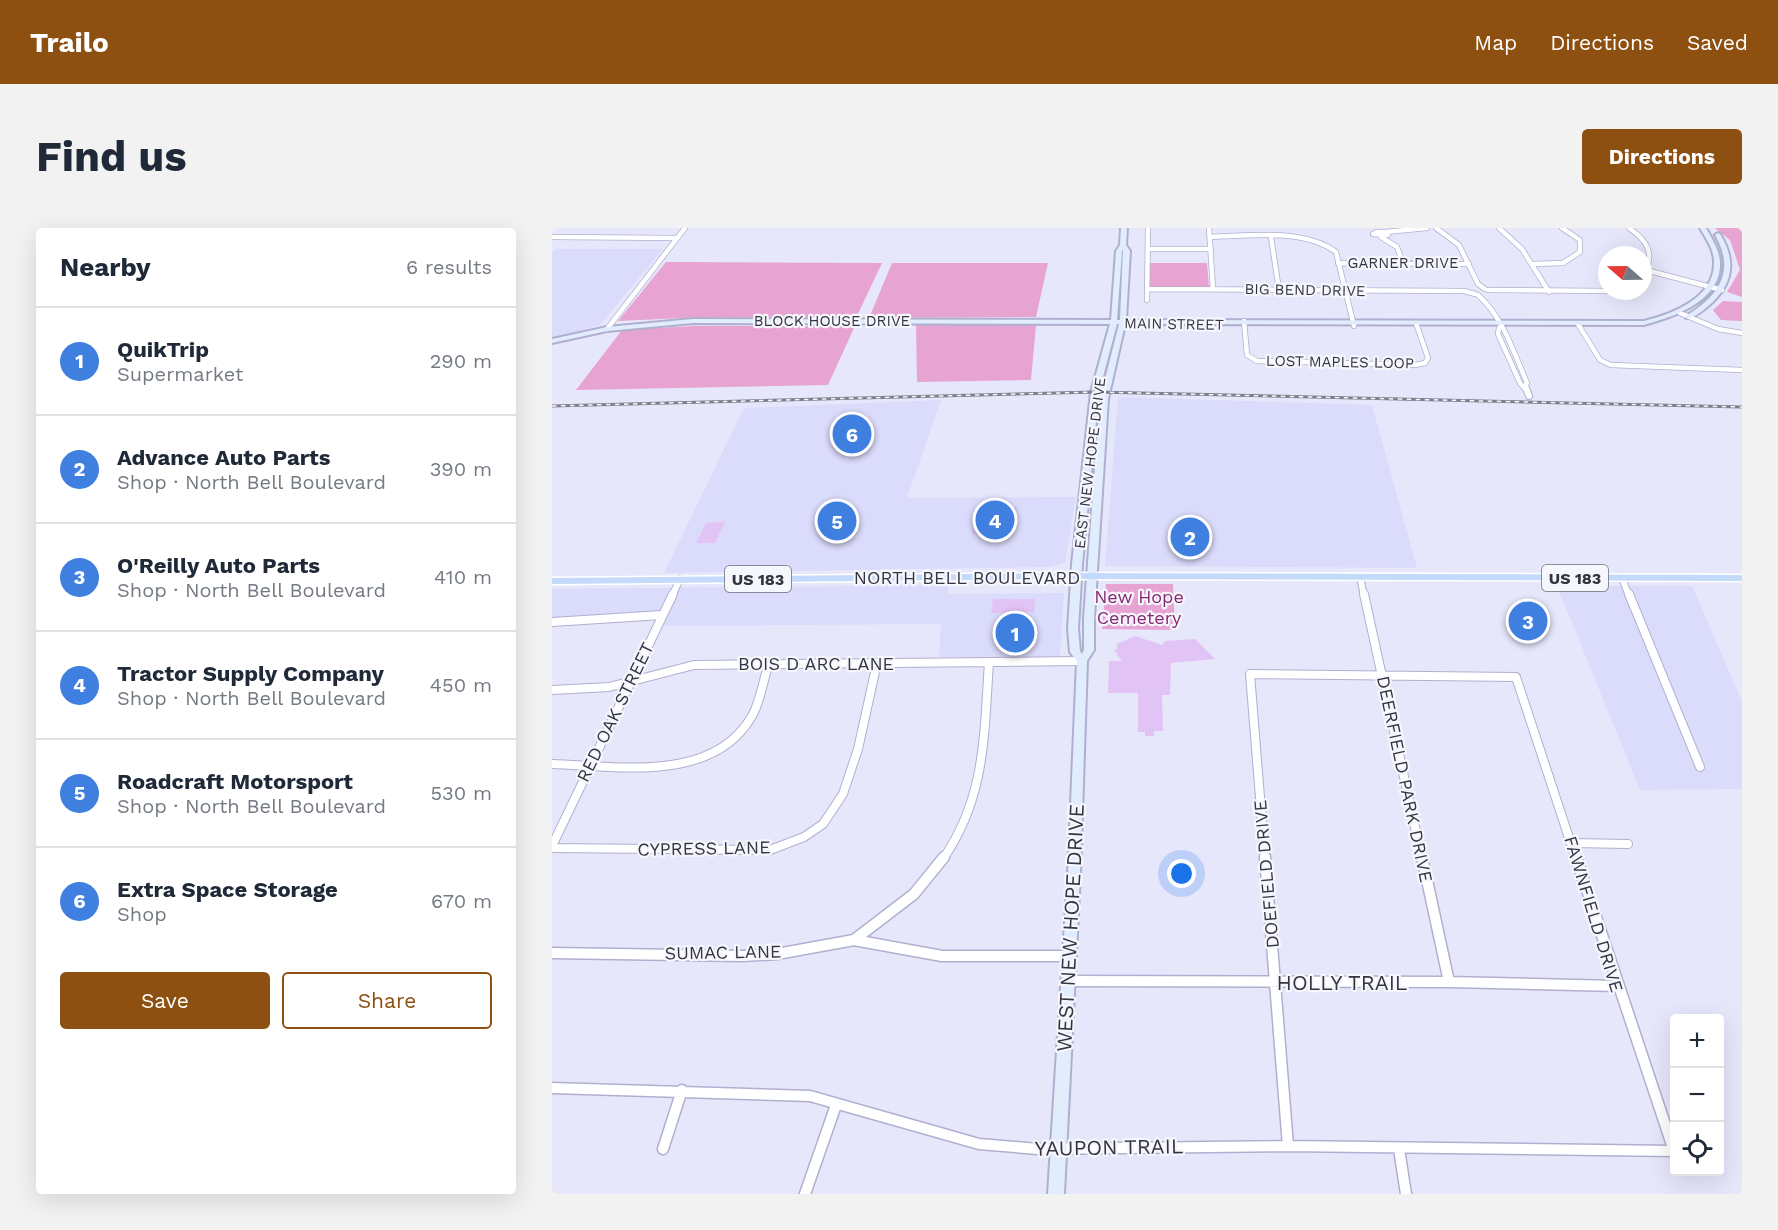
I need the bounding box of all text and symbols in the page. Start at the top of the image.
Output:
text: Trailo [30,26,109,59]
text: Map [1474,30,1517,55]
text: Directions [1550,30,1654,55]
text: Saved [1687,30,1748,55]
button: Directions [1582,129,1742,184]
text: Find us [36,132,187,181]
north arrow [1598,246,1652,300]
text: Nearby [60,252,151,282]
street label: GARNER DRIVE [1348,254,1458,272]
text: 6 results [406,255,492,279]
street label: BIG BEND DRIVE [1244,280,1366,300]
street label: BLOCK HOUSE DRIVE [754,312,910,330]
street label: MAIN STREET [1124,314,1224,334]
text: QuikTrip [117,337,209,362]
text: 1 [75,349,84,373]
text: 290 m [430,349,492,373]
street label: LOST MAPLES LOOP [1266,352,1414,372]
text: Supermarket [117,362,243,386]
street label: EAST NEW HOPE DRIVE [1071,376,1109,550]
pin: 6 [832,412,872,456]
text: Advance Auto Parts [117,445,330,470]
text: 2 [74,457,85,481]
text: 390 m [430,457,492,481]
text: Shop · North Bell Boulevard [117,470,386,494]
pin: 5 [818,498,856,544]
pin: 4 [976,498,1014,542]
pin: 2 [1170,514,1210,560]
text: O'Reilly Auto Parts [117,553,320,578]
text: 3 [74,565,85,589]
text: 410 m [434,565,492,589]
road number: US 183 [1542,565,1608,591]
road number: US 183 [725,566,791,592]
street label: NORTH BELL BOULEVARD [854,567,1080,588]
text: Shop · North Bell Boulevard [117,578,386,602]
park label: New Hope Cemetery [1094,586,1184,628]
pin: 3 [1508,598,1548,644]
pin: 1 [996,610,1034,656]
street label: RED OAK STREET [572,639,658,785]
street label: BOIS D ARC LANE [738,653,894,674]
text: Tractor Supply Company [117,661,384,686]
text: 4 [73,673,86,697]
text: 450 m [430,673,492,697]
street label: DEERFIELD PARK DRIVE [1373,674,1437,884]
text: Shop · North Bell Boulevard [117,686,386,710]
text: Roadcraft Motorsport [117,769,353,794]
text: 5 [74,781,85,805]
text: 530 m [430,781,492,805]
text: Shop · North Bell Boulevard [117,794,386,818]
street label: DOEFIELD DRIVE [1249,799,1283,949]
street label: WEST NEW HOPE DRIVE [1051,803,1089,1053]
street label: FAWNFIELD DRIVE [1560,833,1628,995]
street label: CYPRESS LANE [637,836,771,860]
your location [1167,859,1196,888]
text: Extra Space Storage [117,877,338,902]
text: 6 [73,889,86,913]
text: 670 m [431,889,492,913]
text: Shop [117,902,167,926]
street label: SUMAC LANE [664,940,782,964]
street label: HOLLY TRAIL [1277,970,1407,995]
button: Save [60,972,270,1029]
button: Share [282,972,492,1029]
map controls [1670,1014,1724,1176]
button: + [1670,1014,1724,1068]
button: − [1670,1068,1724,1122]
button: locate [1670,1122,1724,1176]
street label: YAUPON TRAIL [1034,1133,1184,1161]

